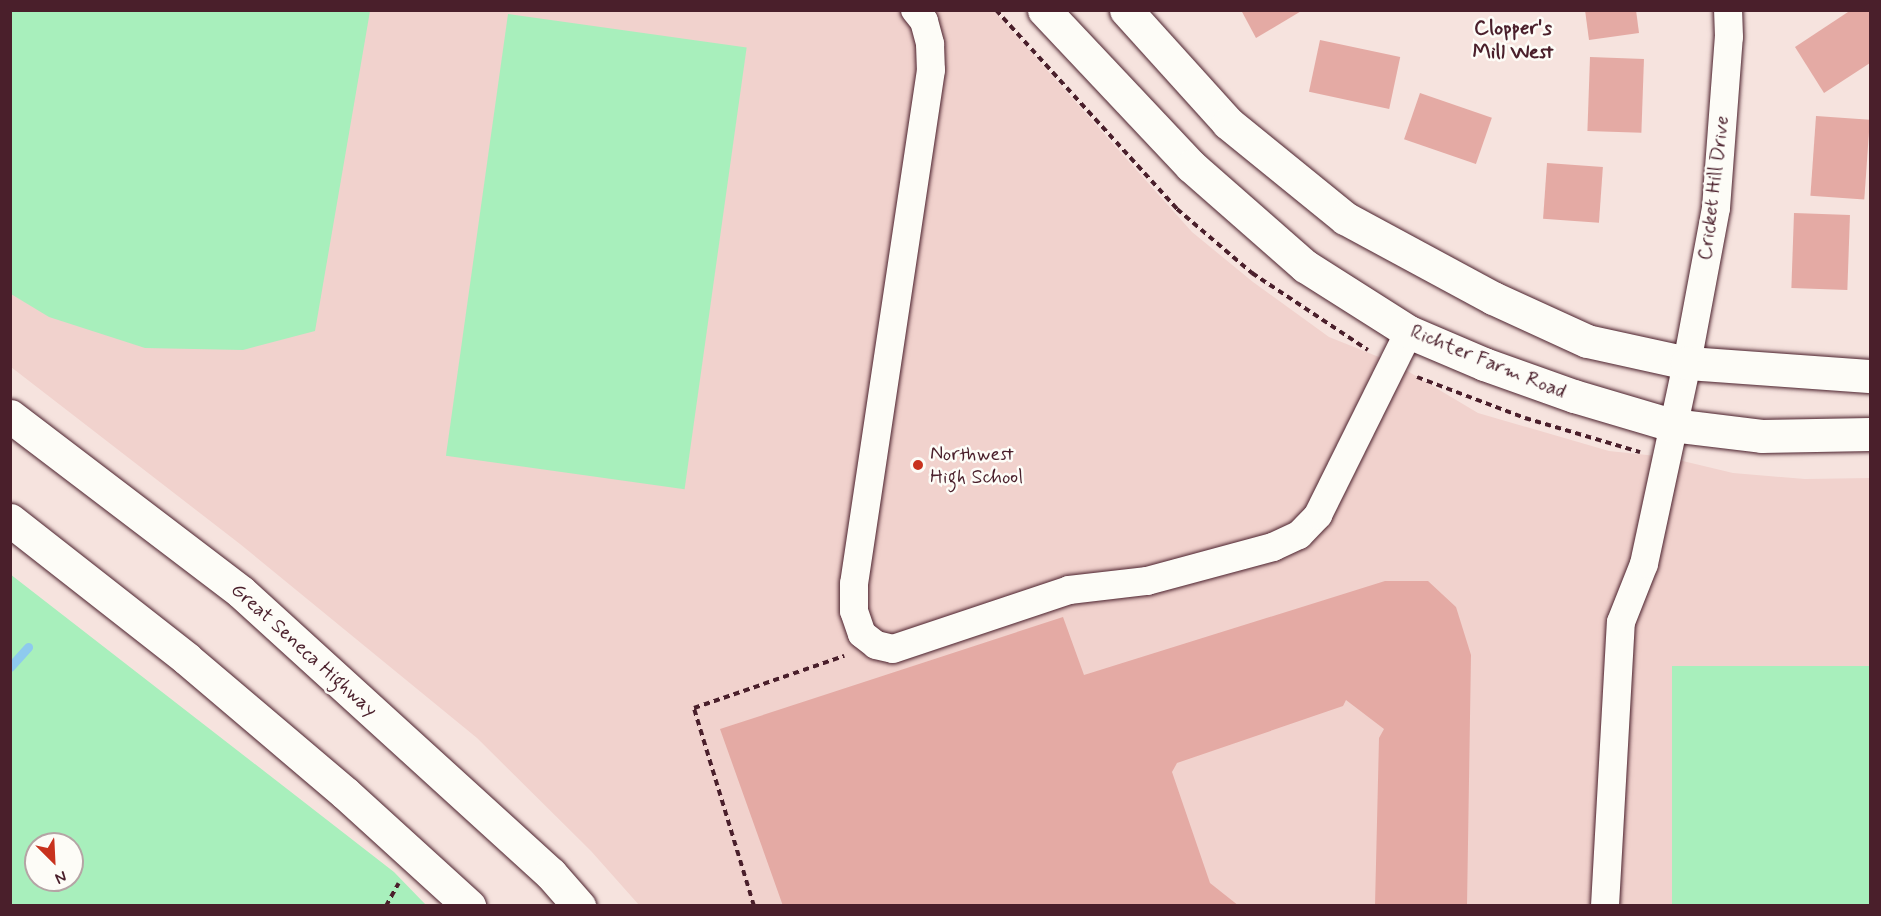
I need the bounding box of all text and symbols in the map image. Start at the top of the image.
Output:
district label: Clopper's Mill West [1472,15,1554,65]
street label: Cricket Hill Drive [1693,116,1735,260]
street label: Richter Farm Road [1406,320,1570,404]
place label: Northwest High School [930,442,1023,489]
marker: Northwest High School [911,458,925,472]
street label: Great Seneca Highway [225,577,383,723]
north arrow [24,832,84,892]
text: N [52,865,70,889]

